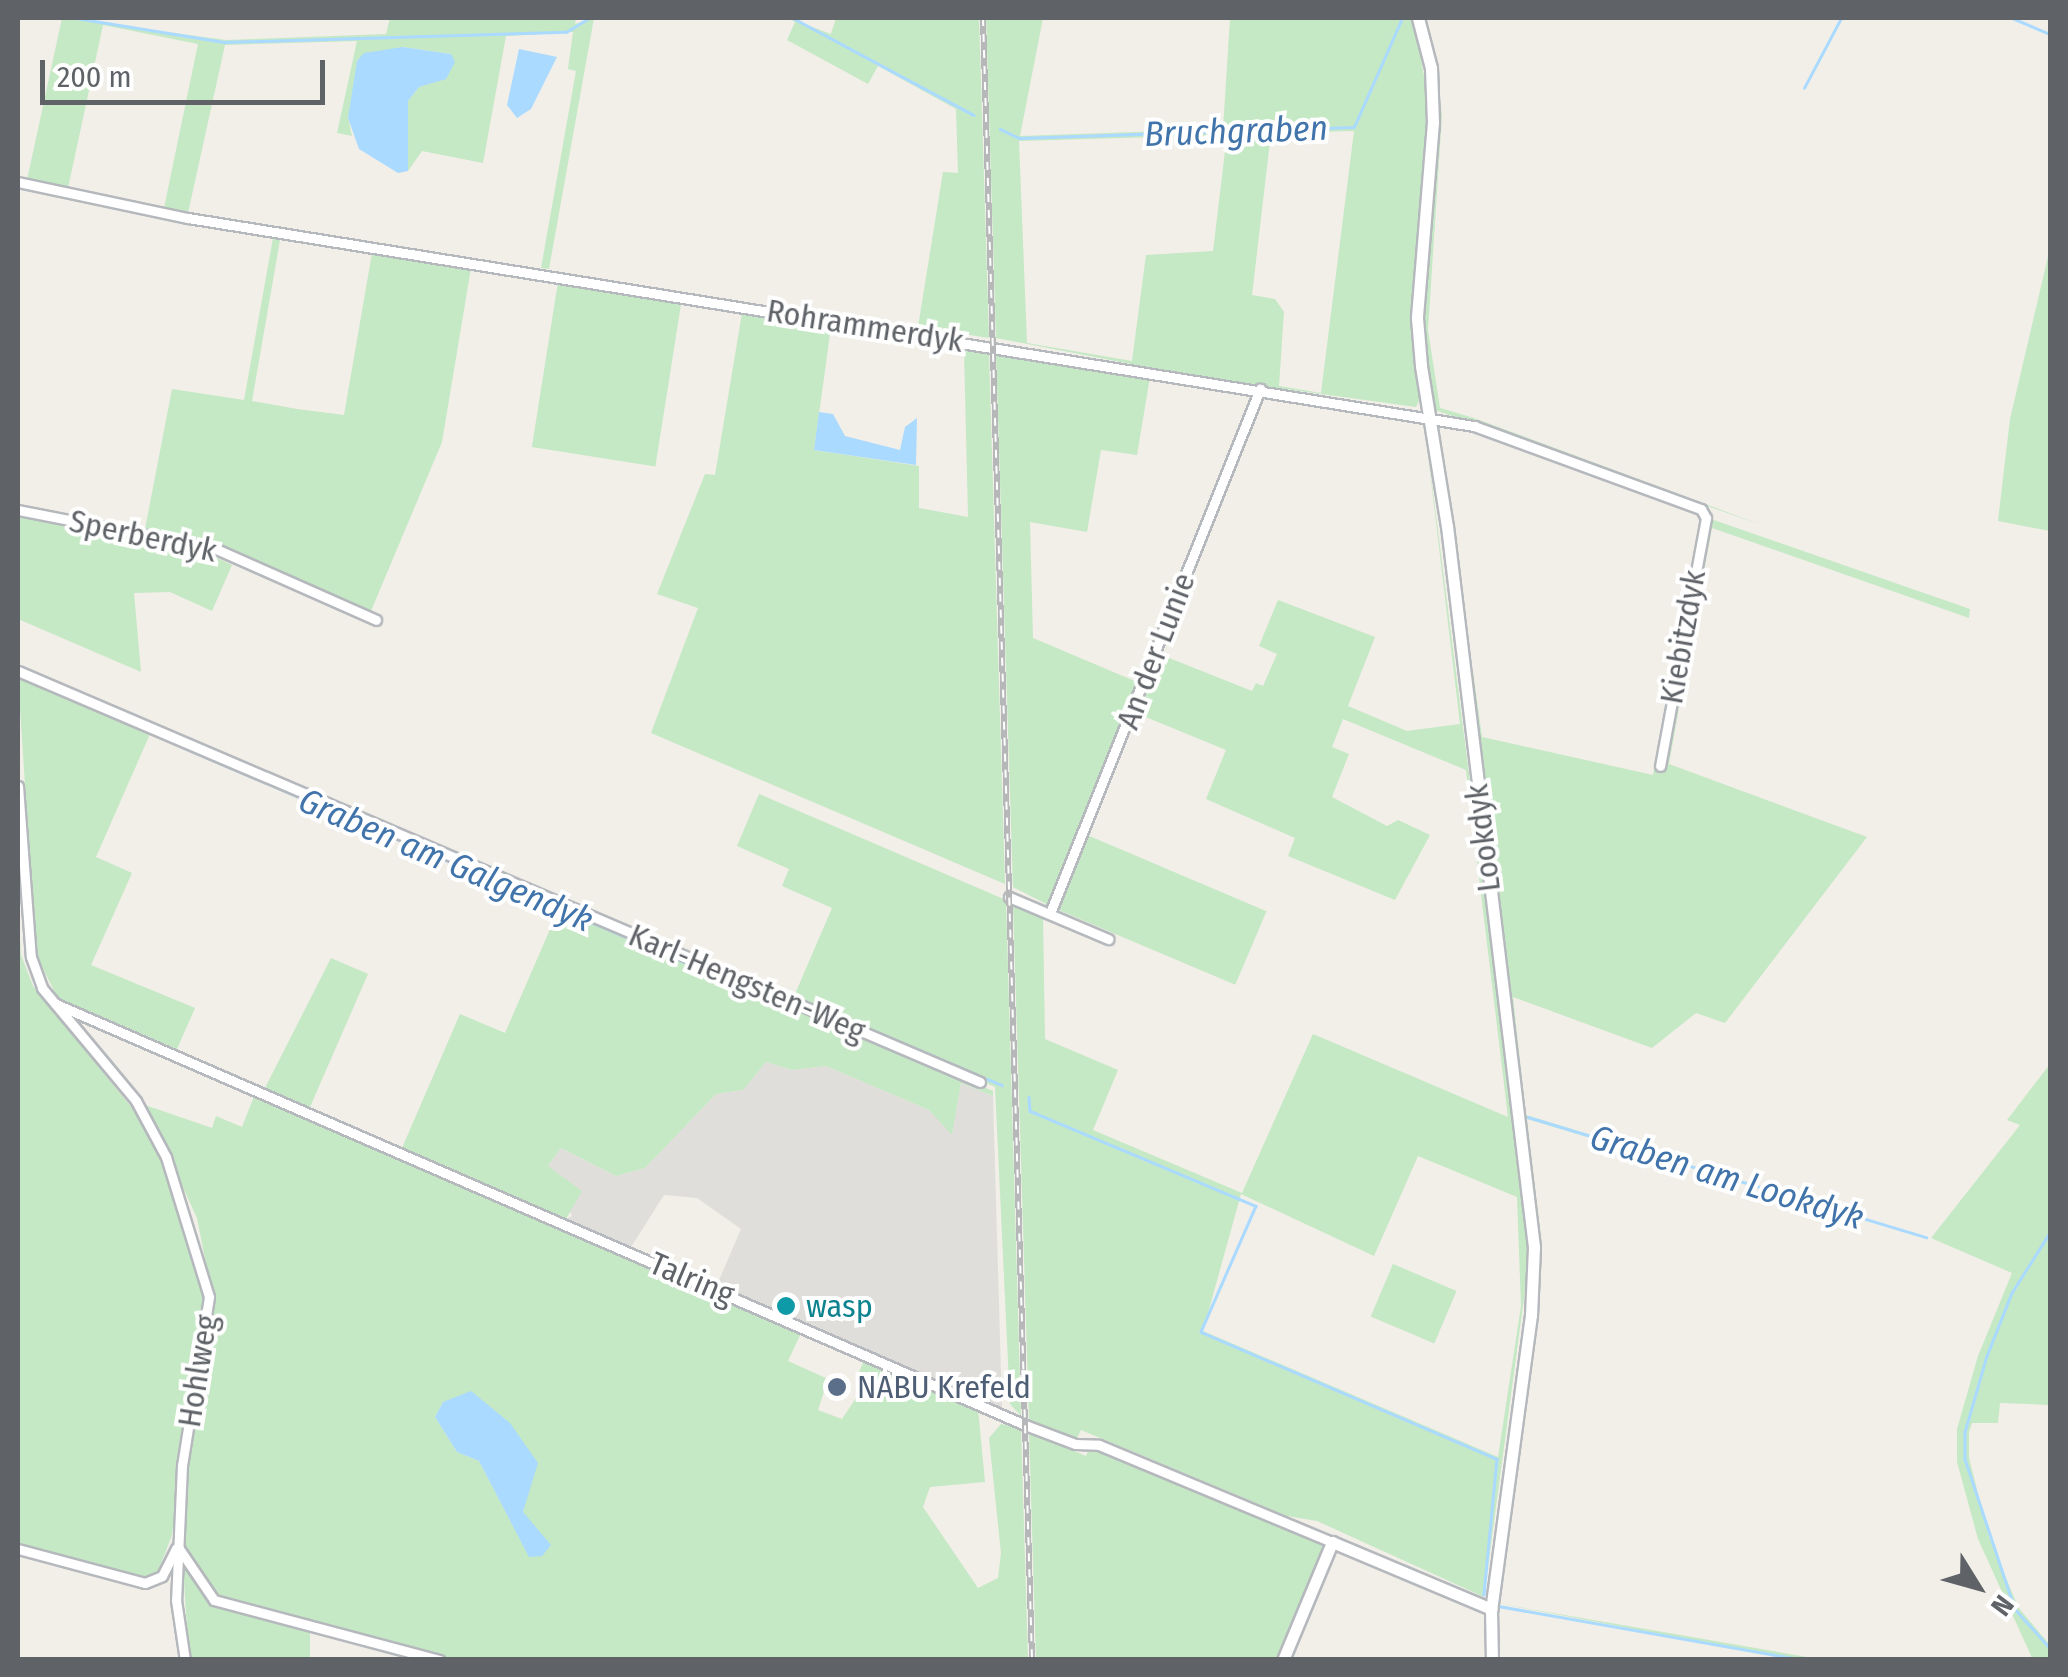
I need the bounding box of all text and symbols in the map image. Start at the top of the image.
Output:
scale bar [45,40,330,102]
text: 200 m [57,59,132,95]
water label: Bruchgraben [1144,107,1328,155]
street label: Rohrammerdyk [764,292,966,360]
street label: Sperberdyk [66,502,220,570]
street label: Kiebitzdyk [1652,567,1714,707]
street label: An der Lunie [1109,568,1203,734]
water label: Graben am Galgendyk [293,779,599,941]
street label: Lookdyk [1457,782,1509,894]
street label: Karl-Hengsten-Weg [623,916,871,1050]
water label: Graben am Lookdyk [1585,1115,1869,1239]
street label: Talring [644,1244,740,1314]
place label: wasp [806,1287,873,1325]
marker: wasp [775,1295,797,1317]
street label: Hohlweg [170,1312,226,1430]
place label: NABU Krefeld [857,1368,1031,1406]
marker: NABU Krefeld [826,1376,848,1398]
north arrow [1928,1537,2028,1637]
text: N [1984,1589,2021,1622]

